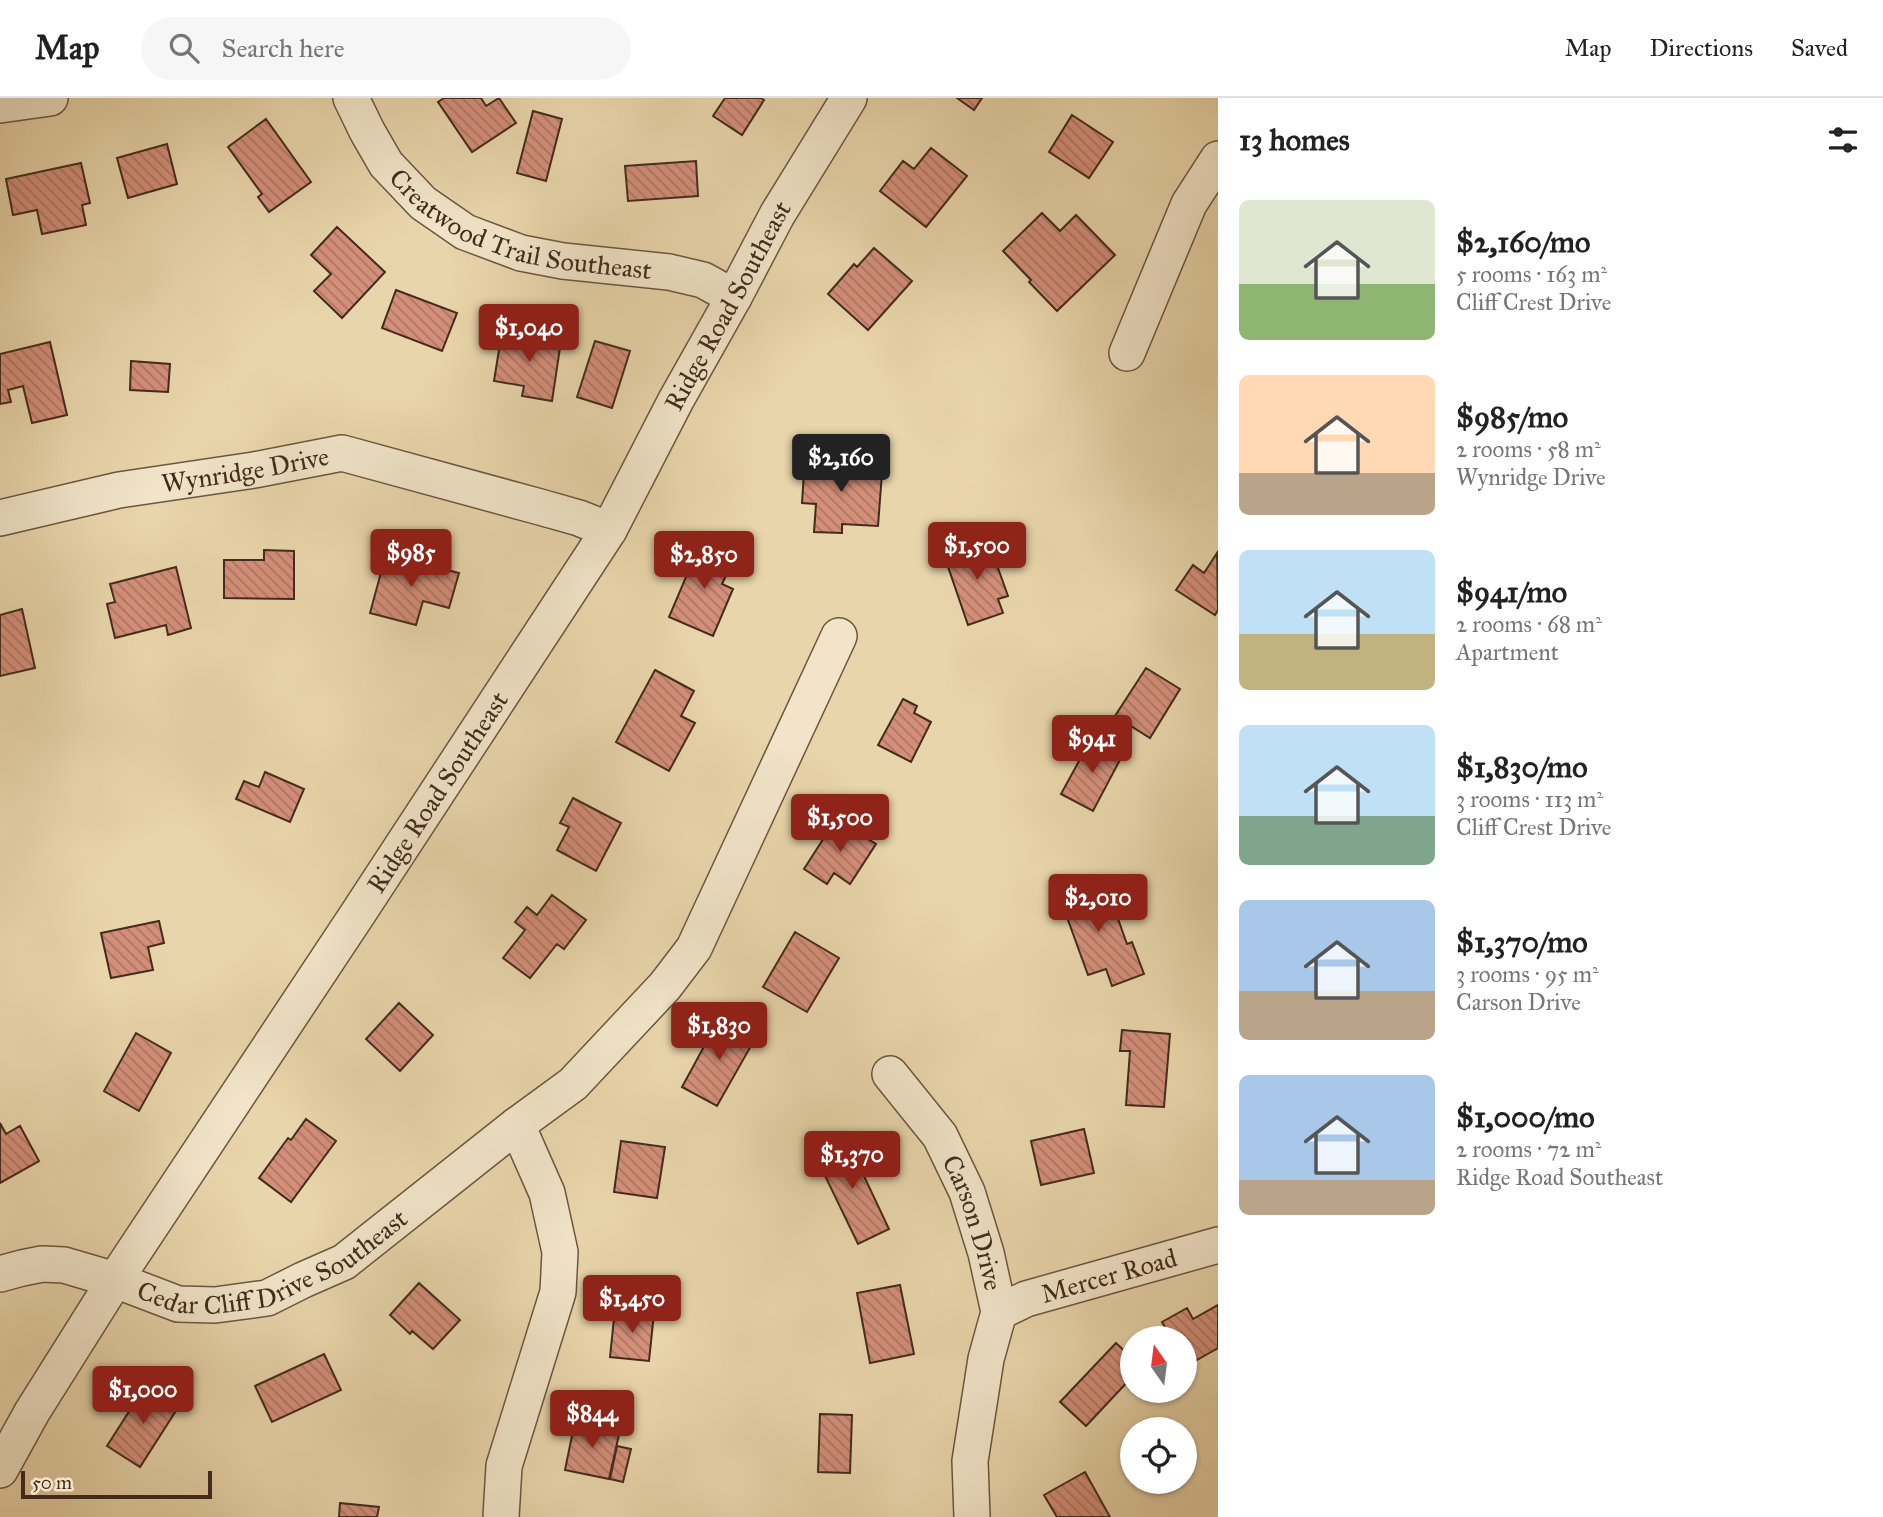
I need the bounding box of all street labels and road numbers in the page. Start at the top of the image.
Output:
street label: Creatwood Trail Southeast [383,162,653,286]
street label: Ridge Road Southeast [657,195,798,416]
street label: Wynridge Drive [159,440,332,500]
street label: Ridge Road Southeast [360,685,515,899]
street label: Carson Drive [935,1150,1010,1294]
street label: Cedar Cliff Drive Southeast [133,1202,414,1321]
street label: Mercer Road [1037,1241,1180,1310]

